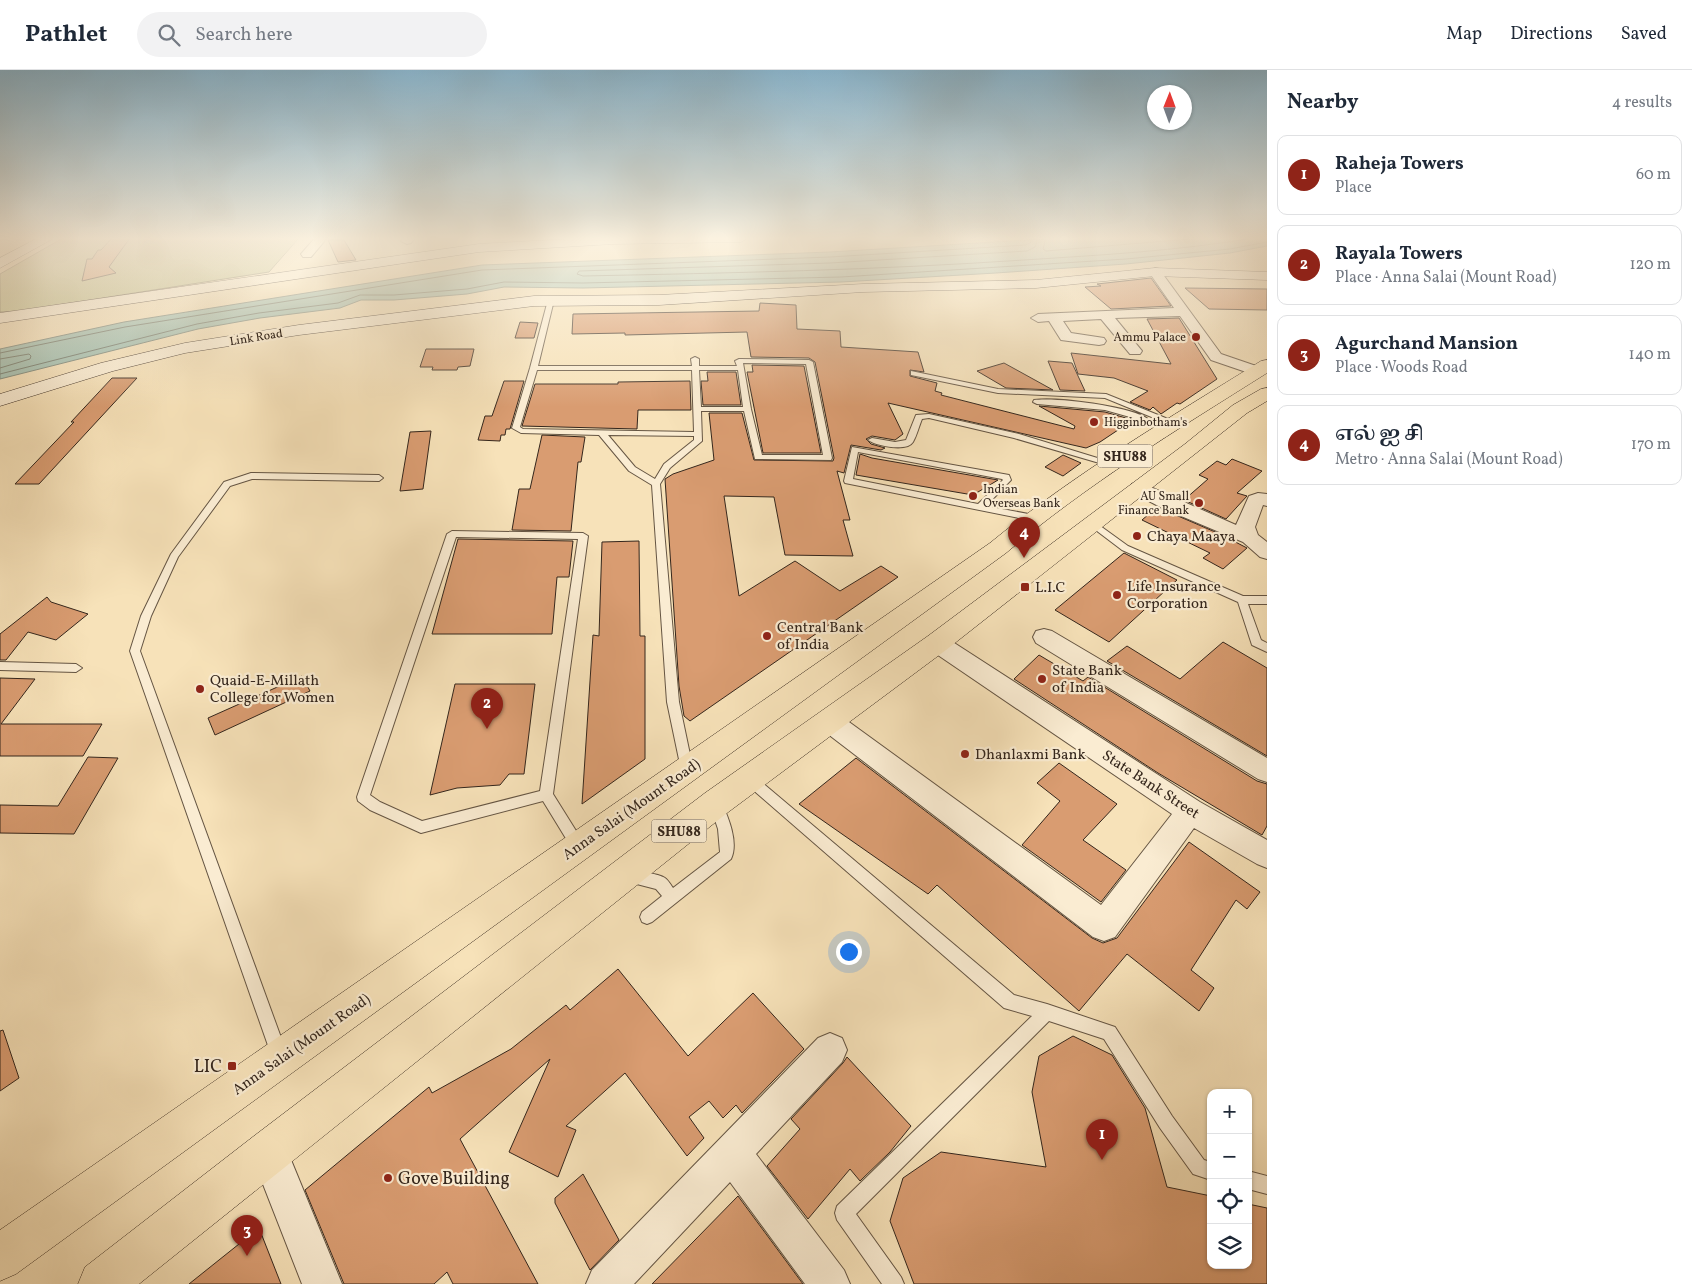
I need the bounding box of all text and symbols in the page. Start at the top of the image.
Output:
search box [137,12,487,57]
text: Pathlet [25,18,107,52]
icon: search [155,21,183,49]
text: Search here [195,22,293,48]
text: Map [1446,22,1482,47]
text: Directions [1510,22,1593,47]
text: Saved [1621,22,1667,47]
north arrow [1147,85,1192,130]
text: Nearby [1287,88,1358,117]
text: 4 results [1612,92,1672,114]
text: Raheja Towers [1335,151,1464,177]
text: 1 [1301,164,1307,186]
text: 60 m [1636,164,1671,186]
text: Place [1335,177,1372,199]
text: Rayala Towers [1335,241,1463,267]
text: 2 [1300,254,1308,276]
text: 120 m [1629,254,1671,276]
text: Place · Anna Salai (Mount Road) [1335,267,1556,289]
street label: Link Road [228,326,284,350]
place label: Ammu Palace [1114,330,1186,346]
marker: Ammu Palace [1190,331,1202,343]
text: Agurchand Mansion [1335,331,1518,357]
text: 3 [1300,344,1308,366]
text: 140 m [1629,344,1671,366]
text: Place · Woods Road [1335,357,1468,379]
place label: Higginbotham's [1104,415,1188,431]
marker: Higginbotham's [1088,416,1100,428]
text: எல் ஐ சி [1335,422,1424,448]
text: 4 [1299,434,1309,456]
text: 170 m [1631,434,1671,456]
road number: SHU88 [1098,444,1152,468]
text: Metro · Anna Salai (Mount Road) [1335,449,1563,471]
place label: Indian Overseas Bank [983,482,1061,512]
place label: AU Small Finance Bank [1118,489,1189,519]
marker: Indian Overseas Bank [967,490,979,502]
marker: AU Small Finance Bank [1193,497,1205,509]
pin: 4 [1008,517,1040,558]
place label: Chaya Maaya [1147,527,1235,548]
marker: Chaya Maaya [1131,530,1143,542]
place label: Life Insurance Corporation [1127,577,1221,615]
place label: L.I.C [1035,578,1065,599]
marker: L.I.C [1019,581,1031,593]
marker: Life Insurance Corporation [1111,589,1123,601]
place label: Central Bank of India [777,618,863,656]
marker: Central Bank of India [761,630,773,642]
place label: State Bank of India [1052,661,1122,699]
place label: Quaid-E-Millath College for Women [210,671,335,709]
marker: State Bank of India [1036,673,1048,685]
marker: Quaid-E-Millath College for Women [194,683,206,695]
pin: 2 [471,688,503,729]
place label: Dhanlaxmi Bank [975,745,1086,766]
street label: State Bank Street [1097,746,1203,825]
marker: Dhanlaxmi Bank [959,748,971,760]
street label: Anna Salai (Mount Road) [559,755,705,866]
road number: SHU88 [652,819,706,842]
your location [836,939,862,965]
street label: Anna Salai (Mount Road) [229,990,375,1101]
place label: LIC [194,1055,222,1080]
marker: LIC [226,1060,238,1072]
map controls [1207,1089,1252,1269]
button: + [1207,1089,1252,1134]
pin: 1 [1086,1119,1118,1160]
button: − [1207,1134,1252,1179]
place label: Gove Building [398,1167,510,1192]
marker: Gove Building [382,1172,394,1184]
button: locate [1207,1179,1252,1224]
pin: 3 [231,1215,263,1256]
button: layers [1207,1224,1252,1269]

